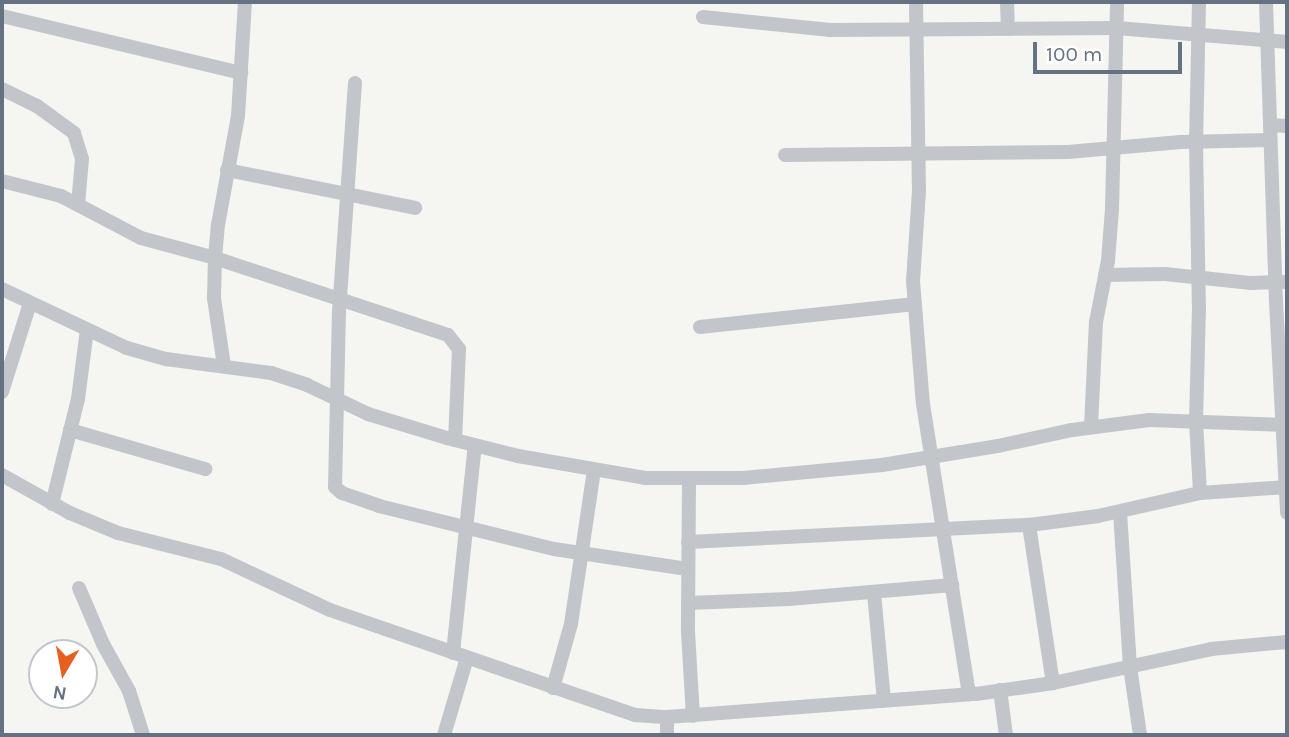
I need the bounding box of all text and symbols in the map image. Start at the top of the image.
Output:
scale bar [1037,28,1186,72]
text: 100 m [1046,42,1103,66]
north arrow [28,639,98,709]
text: N [51,681,68,705]

